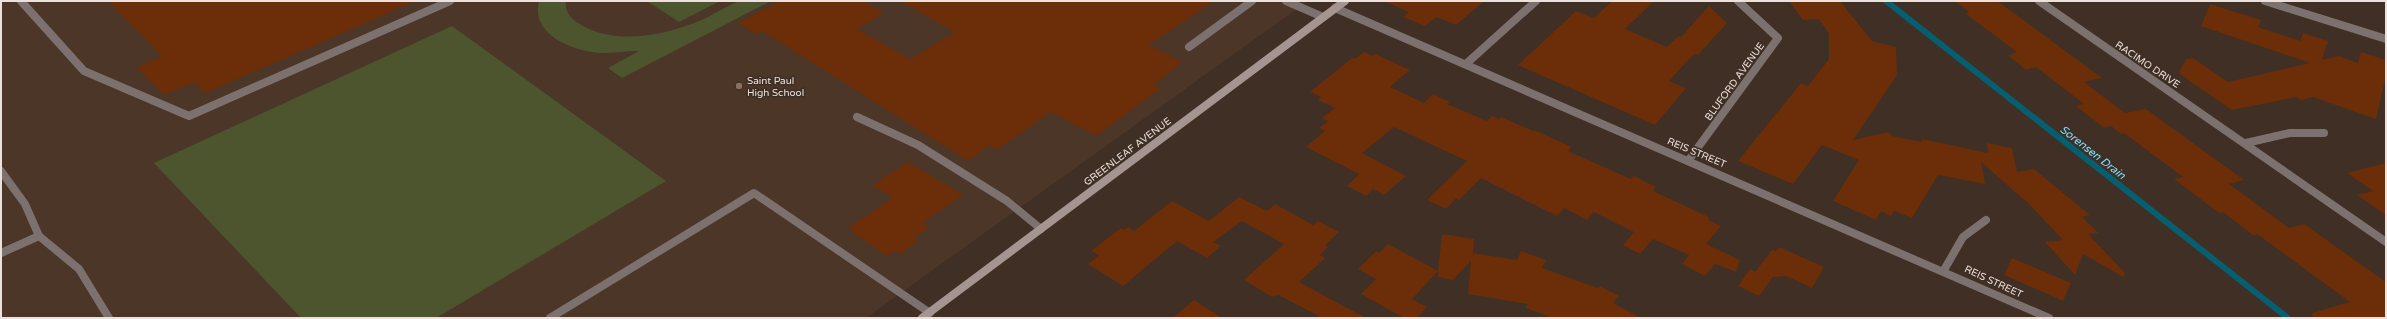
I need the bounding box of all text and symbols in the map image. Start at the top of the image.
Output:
street label: RACIMO DRIVE [2113,39,2182,91]
street label: BLUFORD AVENUE [1702,40,1767,123]
place label: Saint Paul High School [747,75,804,99]
marker: Saint Paul High School [734,81,744,91]
street label: GREENLEAF AVENUE [1082,115,1174,189]
water label: Sorensen Drain [2057,123,2128,182]
street label: REIS STREET [1665,135,1728,171]
street label: REIS STREET [1963,263,2025,301]

